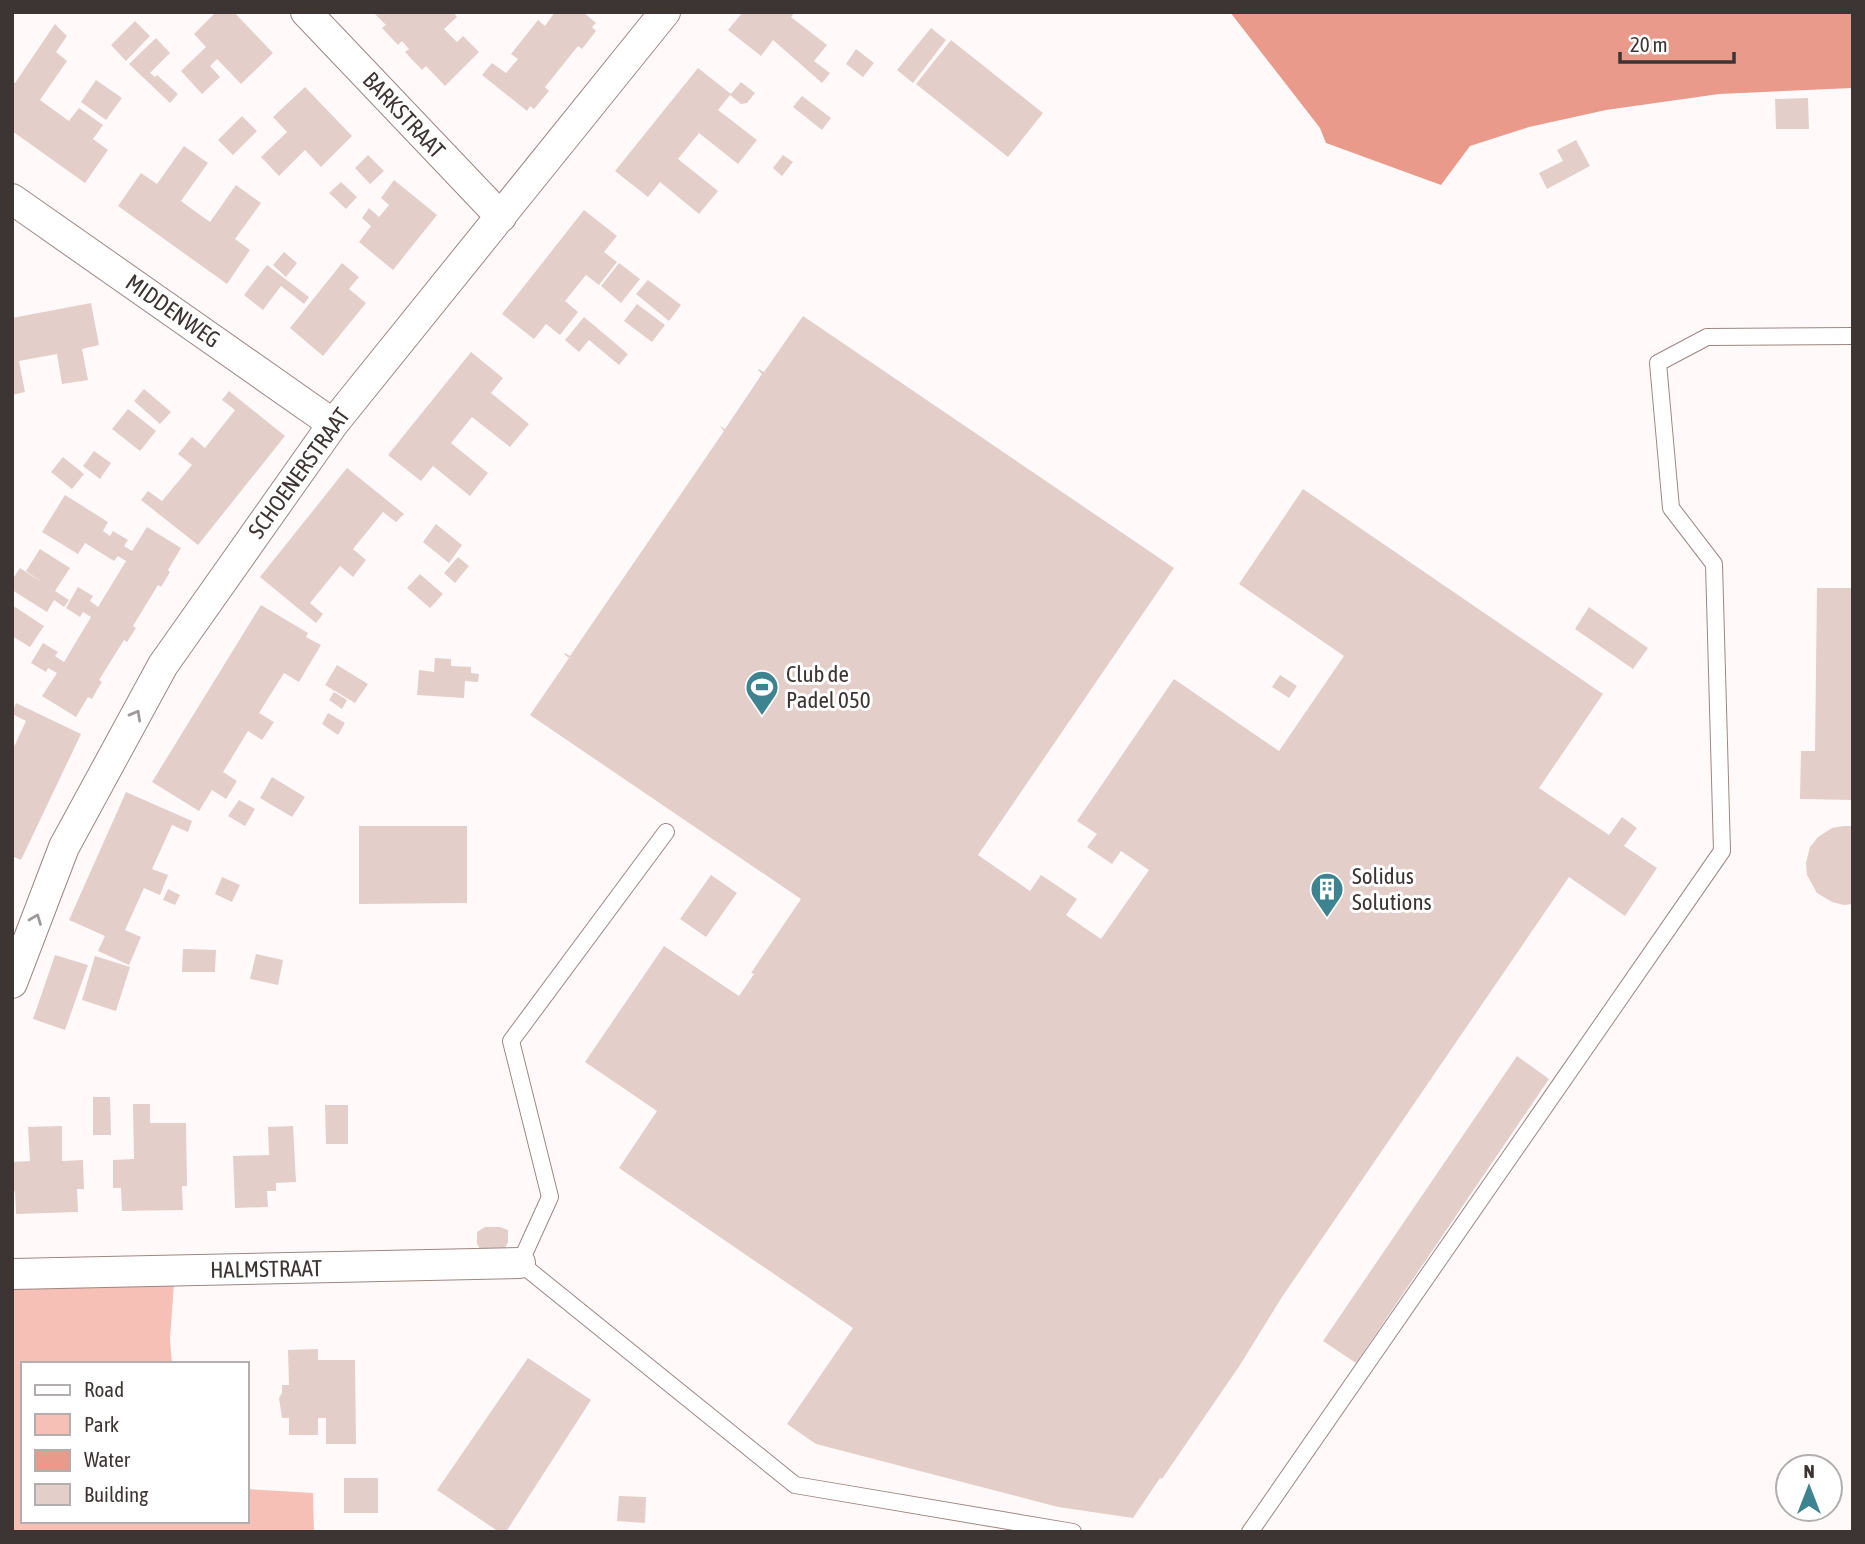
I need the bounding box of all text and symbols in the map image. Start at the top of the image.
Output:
scale bar [1620,21,1734,65]
text: 20 m [1630,32,1668,56]
street label: BARKSTRAAT [358,67,450,163]
street label: MIDDENWEG [121,269,225,353]
street label: SCHOENERSTRAAT [243,403,355,543]
place label: Club de Padel 050 [786,661,871,713]
sports icon: Club de Padel 050 [743,668,781,717]
one-way arrow [128,710,141,723]
place label: Solidus Solutions [1352,863,1432,915]
building icon: Solidus Solutions [1308,870,1346,919]
one-way arrow [28,914,42,926]
street label: HALMSTRAAT [210,1255,322,1283]
legend [21,1362,248,1523]
text: Road [84,1377,124,1401]
text: Park [84,1412,119,1436]
text: Water [84,1447,131,1471]
north arrow [1774,1453,1844,1523]
text: N [1803,1460,1815,1482]
text: Building [84,1482,148,1506]

